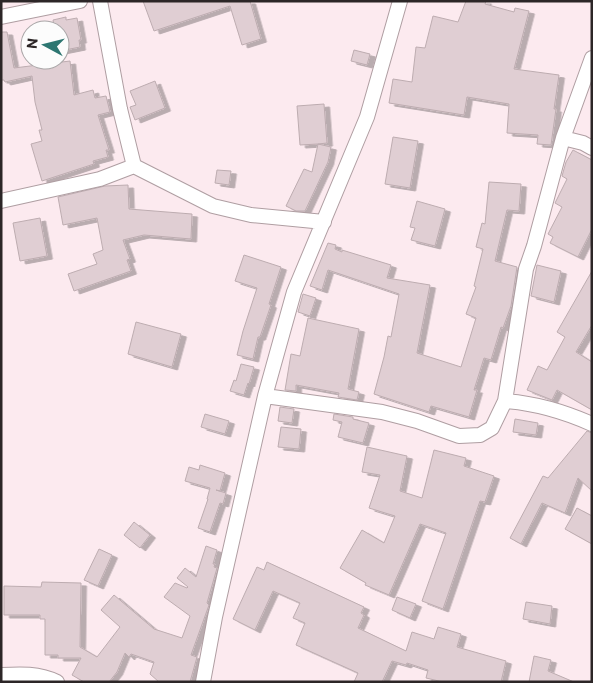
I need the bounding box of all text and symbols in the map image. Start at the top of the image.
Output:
north arrow [20,20,70,70]
text: N [23,37,41,50]

